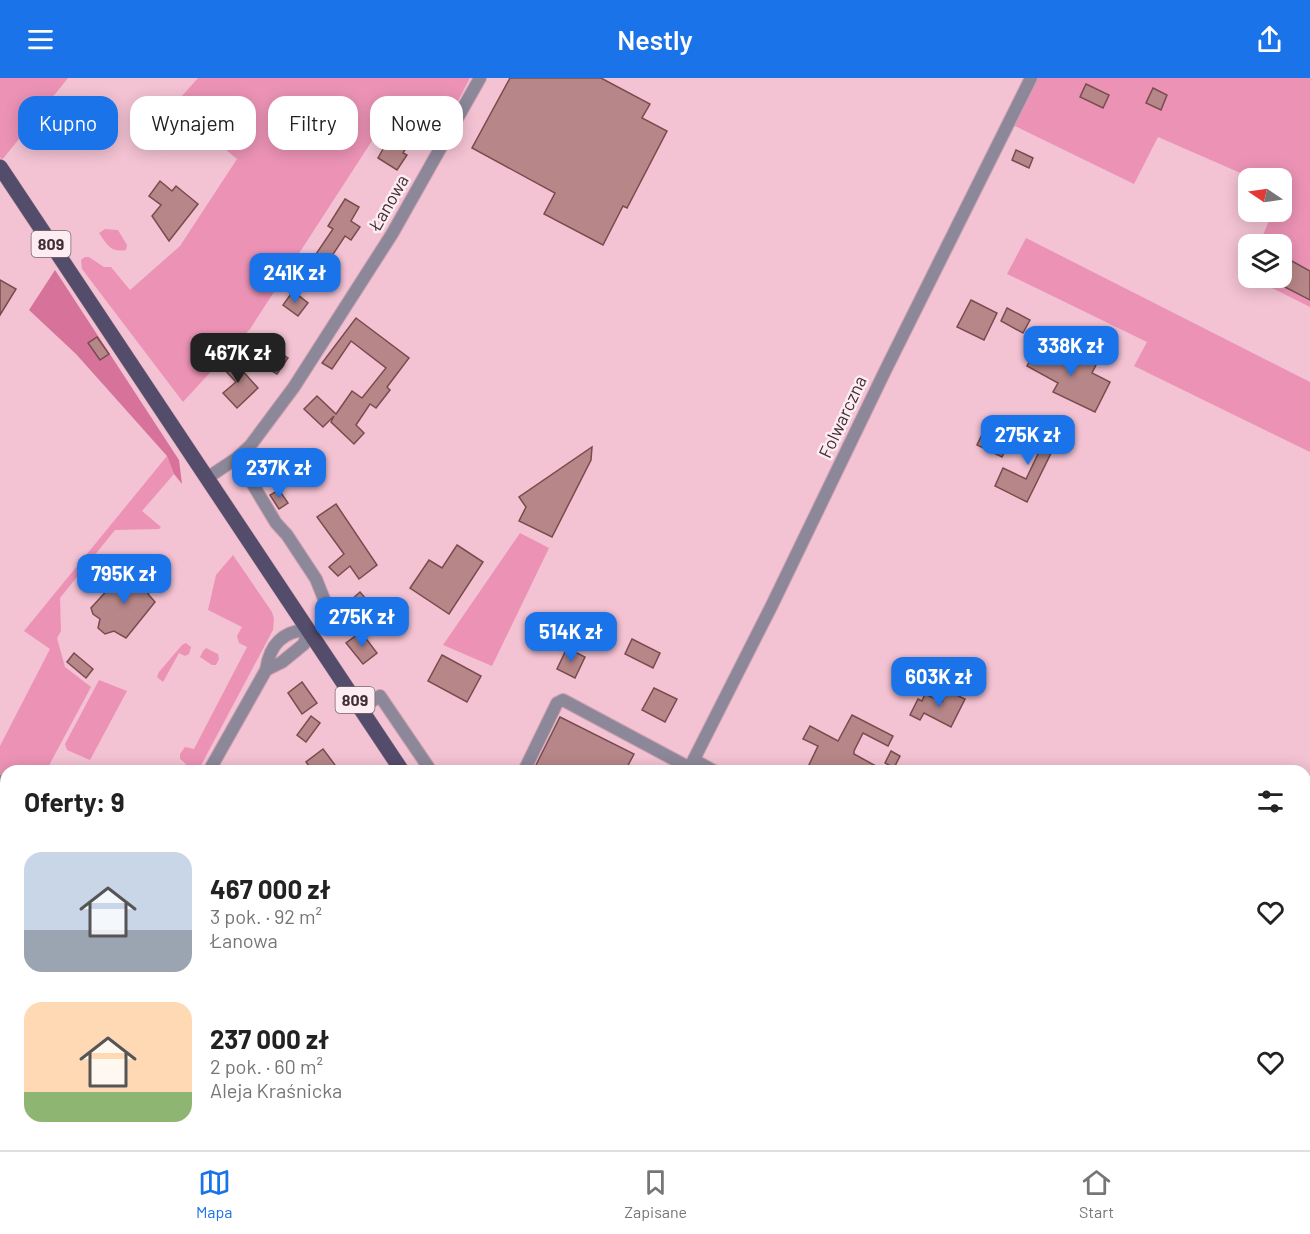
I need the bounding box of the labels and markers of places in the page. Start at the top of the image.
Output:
pin: 241K zł [240,253,350,304]
pin: 338K zł [1016,326,1126,377]
pin: 467K zł [183,333,293,384]
pin: 275K zł [973,415,1083,466]
pin: 237K zł [224,448,334,499]
pin: 795K zł [69,554,179,605]
pin: 275K zł [307,597,417,648]
pin: 514K zł [516,612,626,663]
pin: 603K zł [884,657,994,708]

